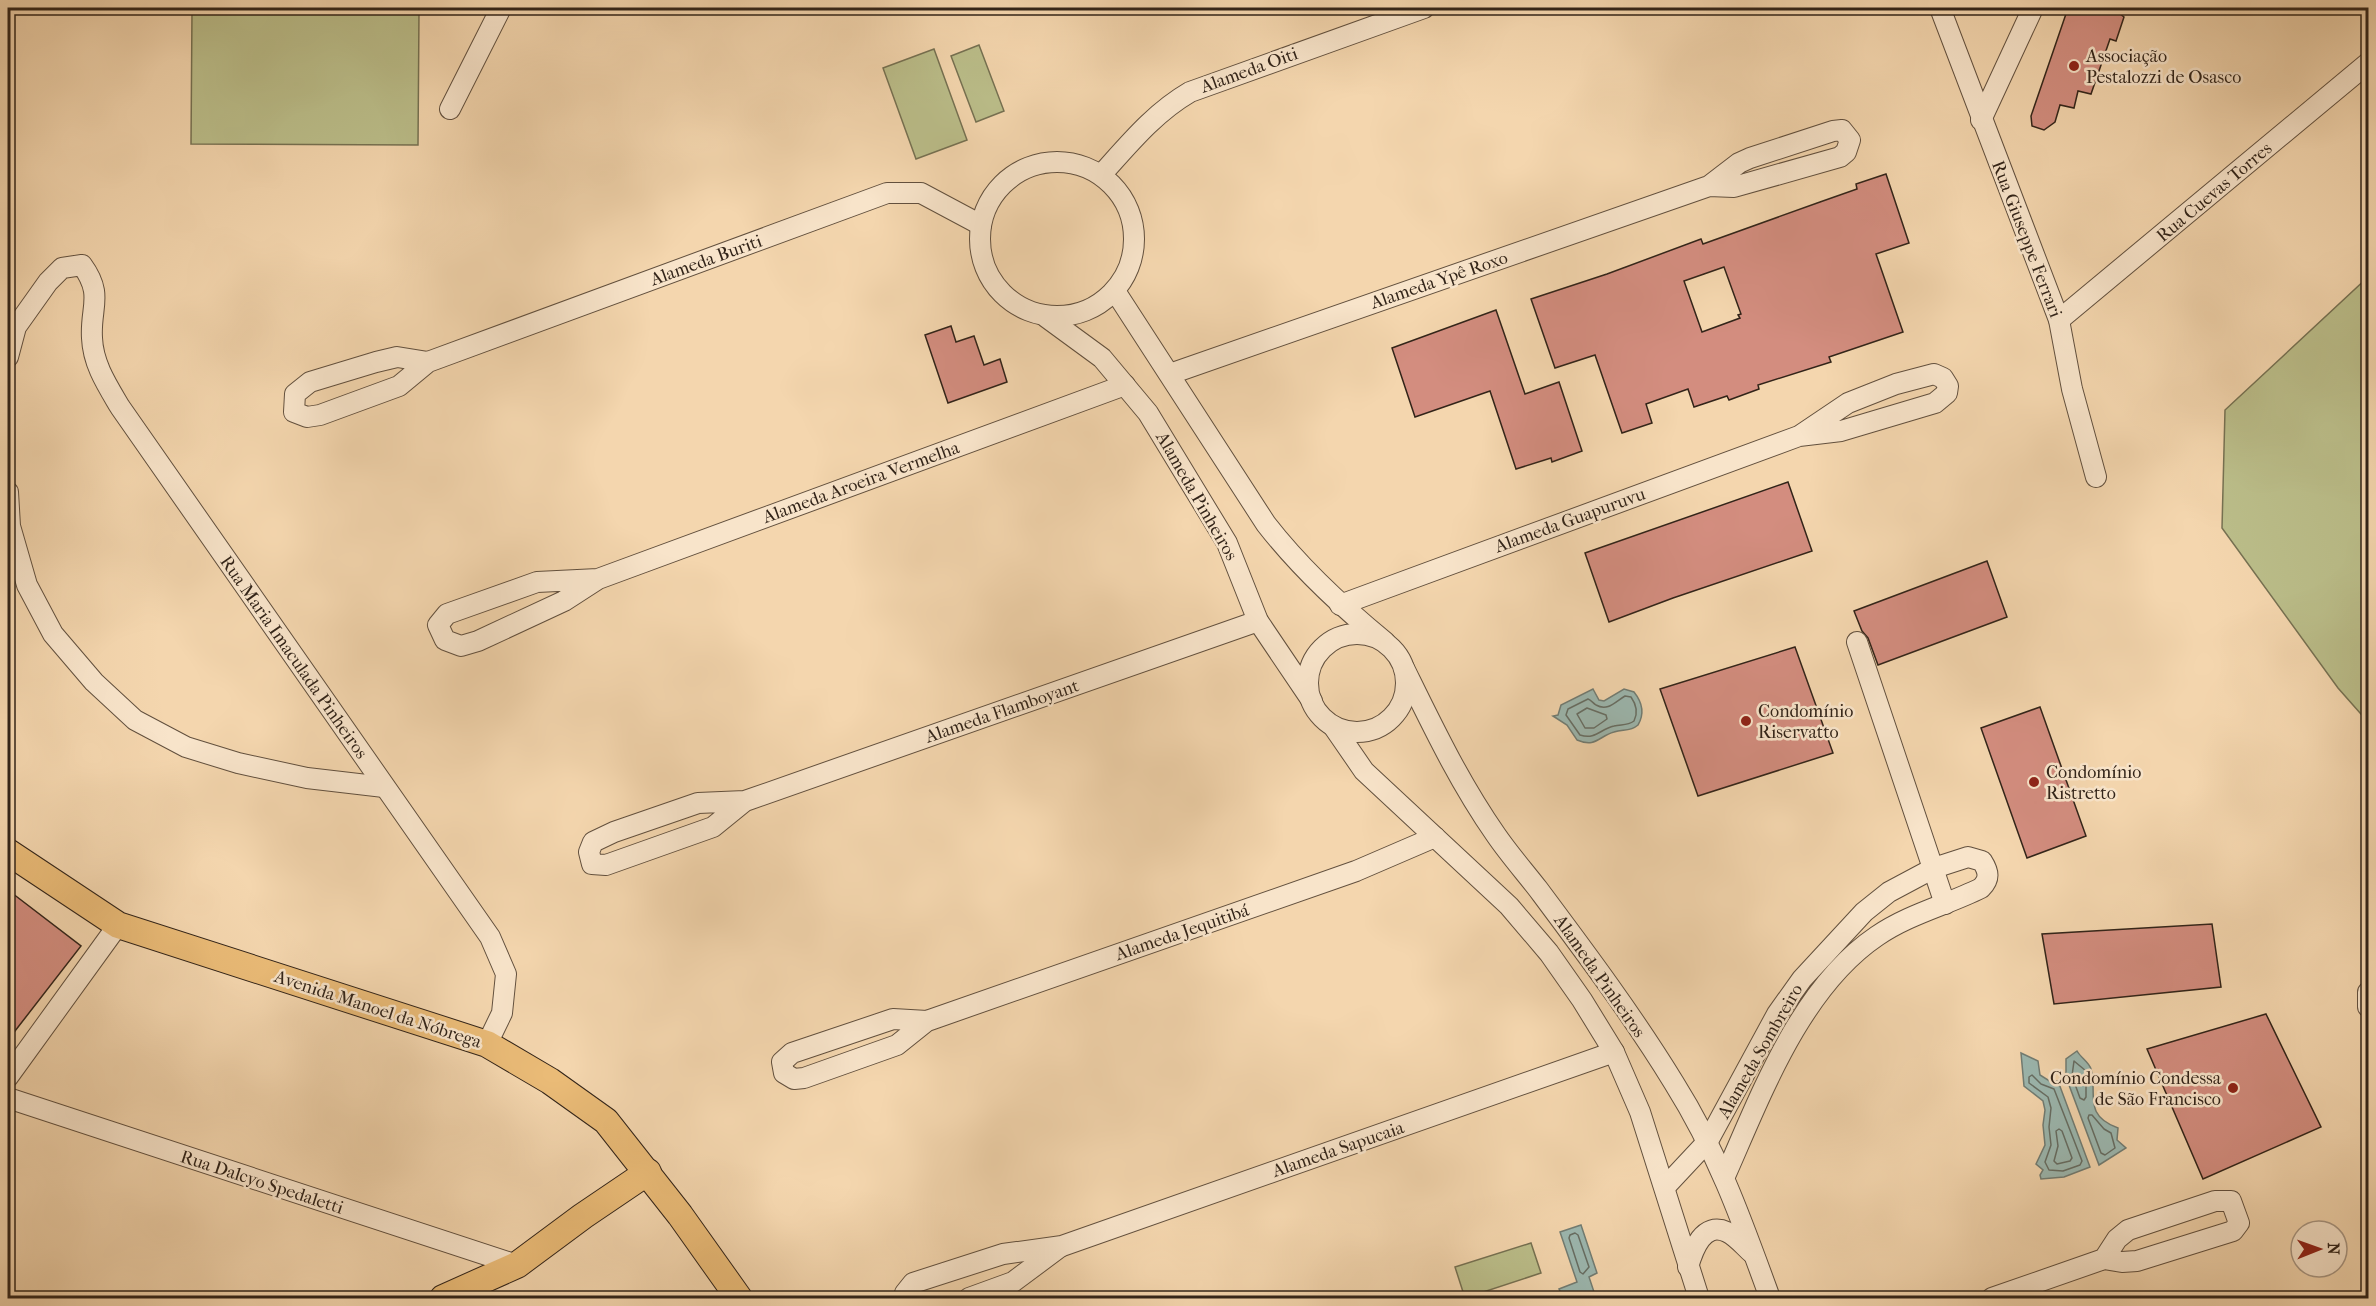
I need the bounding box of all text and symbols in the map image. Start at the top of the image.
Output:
street label: Alameda Oiti [1197,43,1301,98]
place label: Associação Pestalozzi de Osasco [2085,46,2241,88]
marker: Associação Pestalozzi de Osasco [2067,59,2081,73]
street label: Rua Cuevas Torres [2152,138,2276,247]
street label: Rua Giuseppe Ferrari [1987,158,2066,321]
street label: Alameda Buriti [647,230,765,291]
street label: Alameda Ypê Roxo [1367,247,1511,314]
street label: Alameda Pinheiros [1151,427,1242,565]
street label: Alameda Aroeira Vermelha [759,437,963,528]
street label: Alameda Guapuruvu [1491,483,1648,558]
street label: Rua Maria Imaculada Pinheiros [215,552,372,763]
street label: Alameda Flamboyant [922,675,1082,748]
place label: Condomínio Riservatto [1758,701,1853,743]
marker: Condomínio Riservatto [1739,714,1753,728]
place label: Condomínio Ristretto [2046,762,2141,804]
marker: Condomínio Ristretto [2027,775,2041,789]
street label: Alameda Jequitibá [1112,900,1252,966]
street label: Alameda Pinheiros [1549,910,1650,1042]
street label: Avenida Manoel da Nóbrega [271,966,485,1053]
street label: Alameda Sombreiro [1713,980,1807,1123]
place label: Condomínio Condessa de São Francisco [2050,1068,2222,1110]
marker: Condomínio Condessa de São Francisco [2226,1081,2240,1095]
street label: Alameda Sapucaia [1269,1117,1407,1182]
street label: Rua Dalcyo Spedaletti [178,1146,347,1219]
north arrow [2289,1219,2349,1279]
text: N [2324,1243,2343,1256]

